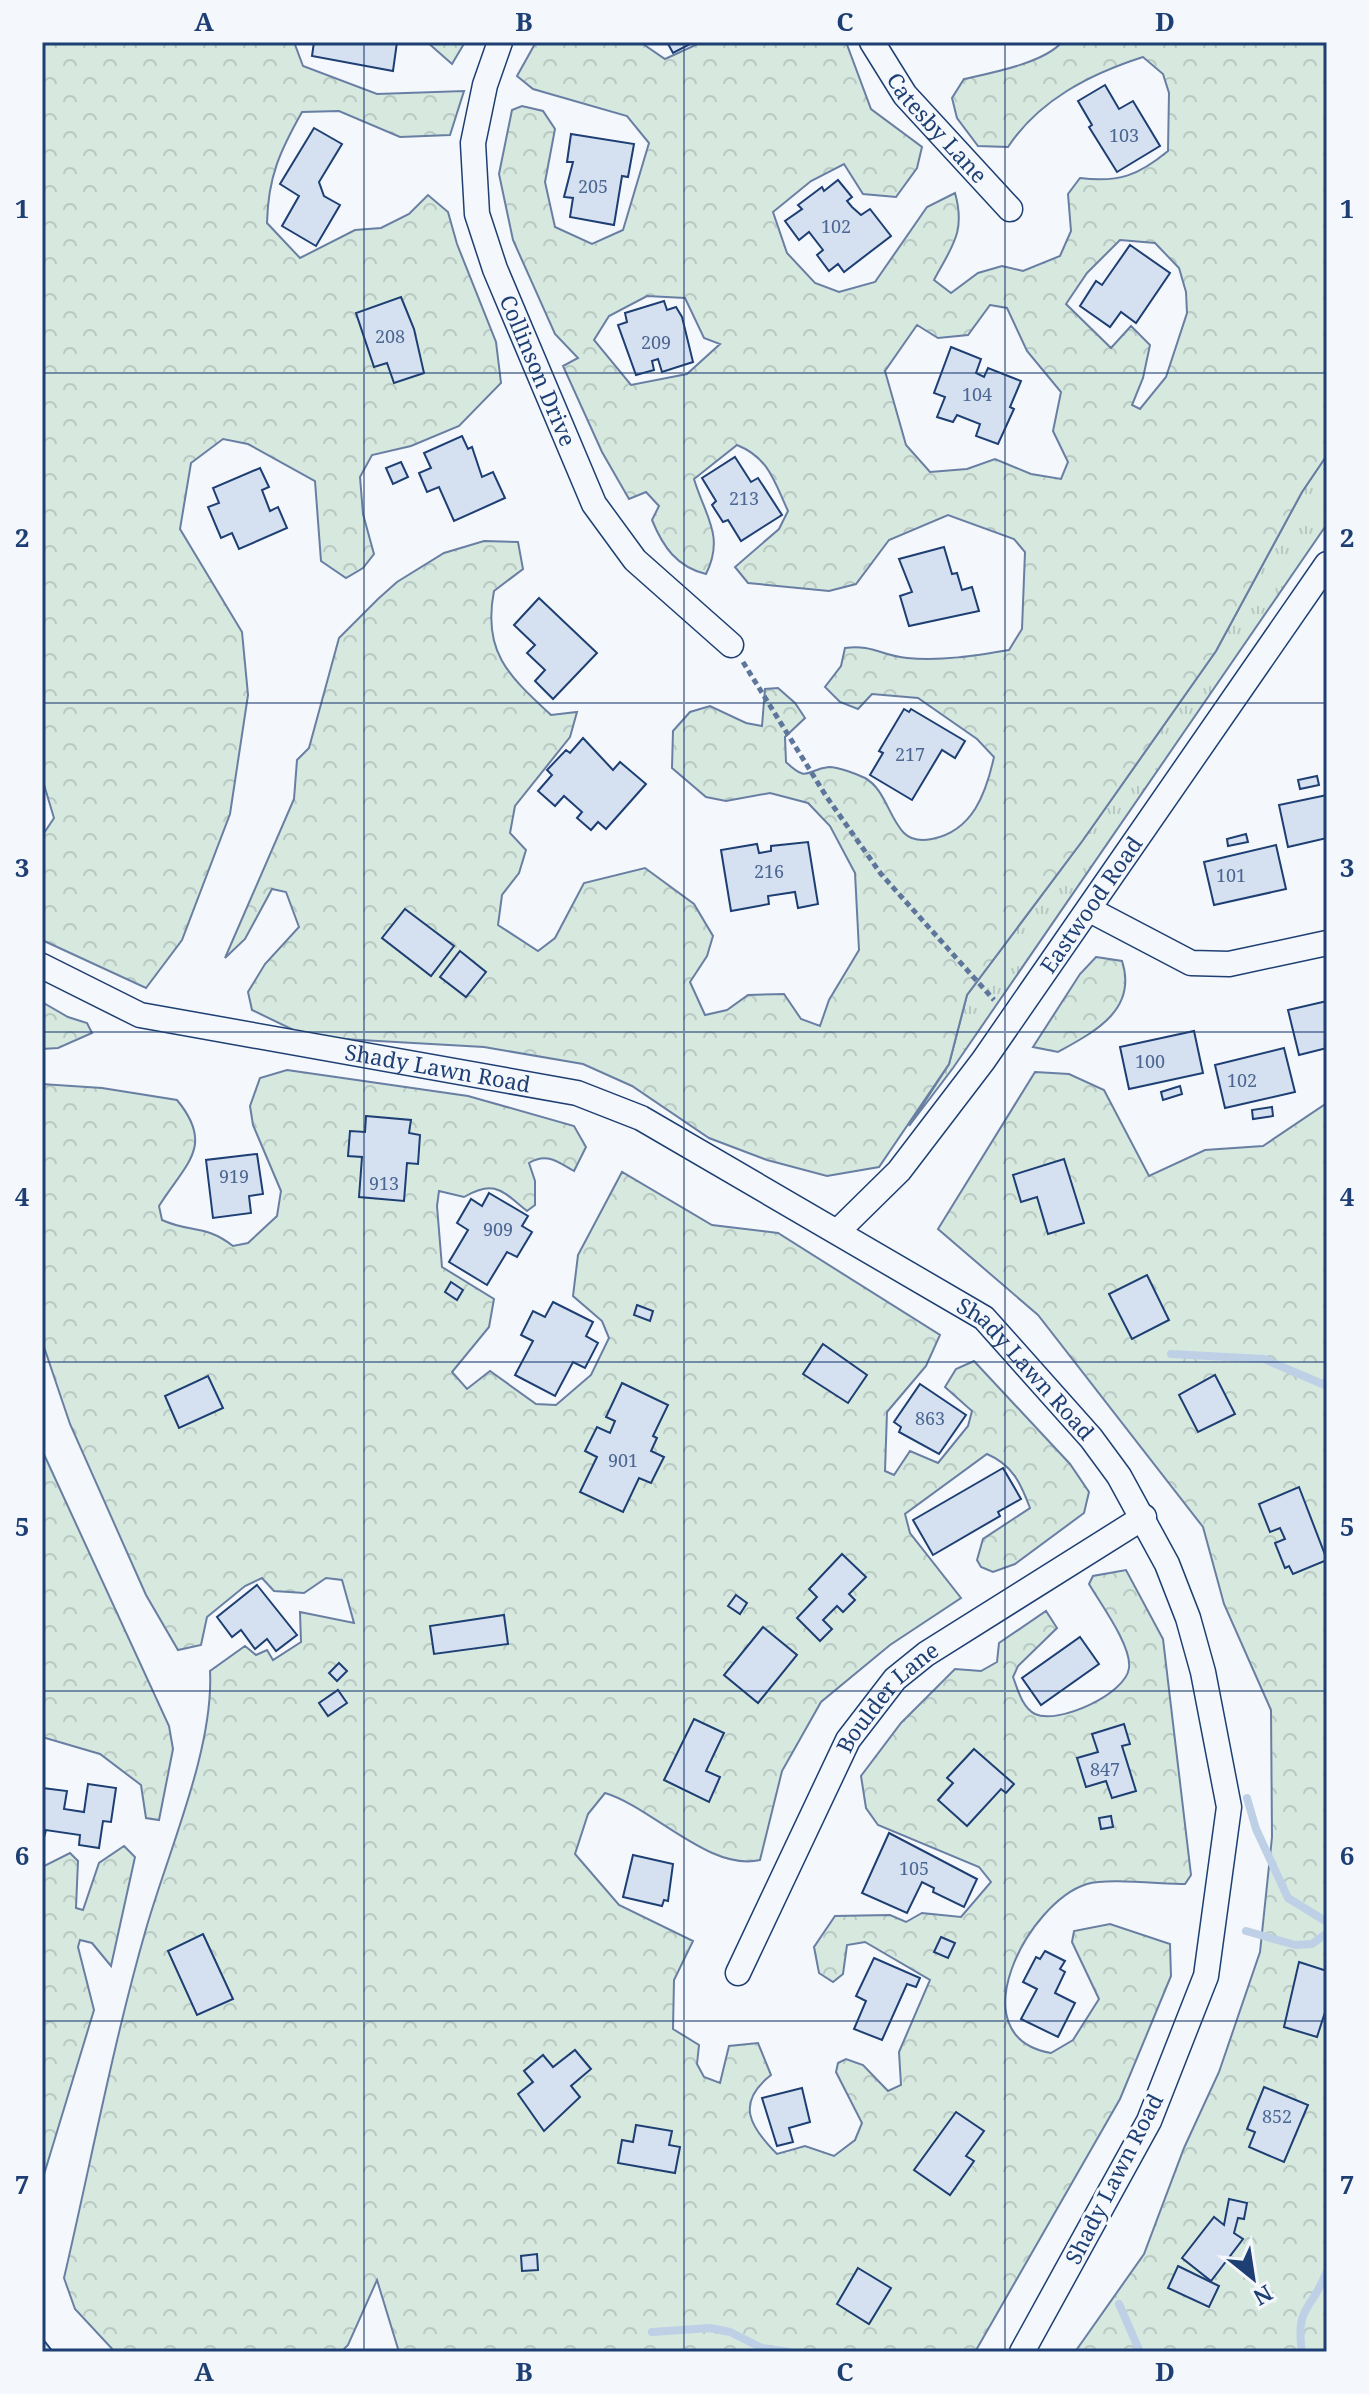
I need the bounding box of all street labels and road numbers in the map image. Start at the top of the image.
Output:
street label: Catesby Lane [881,66,995,189]
street label: Collinson Drive [494,290,584,451]
street label: Eastwood Road [1032,829,1149,979]
street label: Shady Lawn Road [343,1036,534,1099]
street label: Shady Lawn Road [952,1289,1102,1446]
street label: Boulder Lane [828,1634,944,1757]
street label: Shady Lawn Road [1057,2088,1169,2269]

